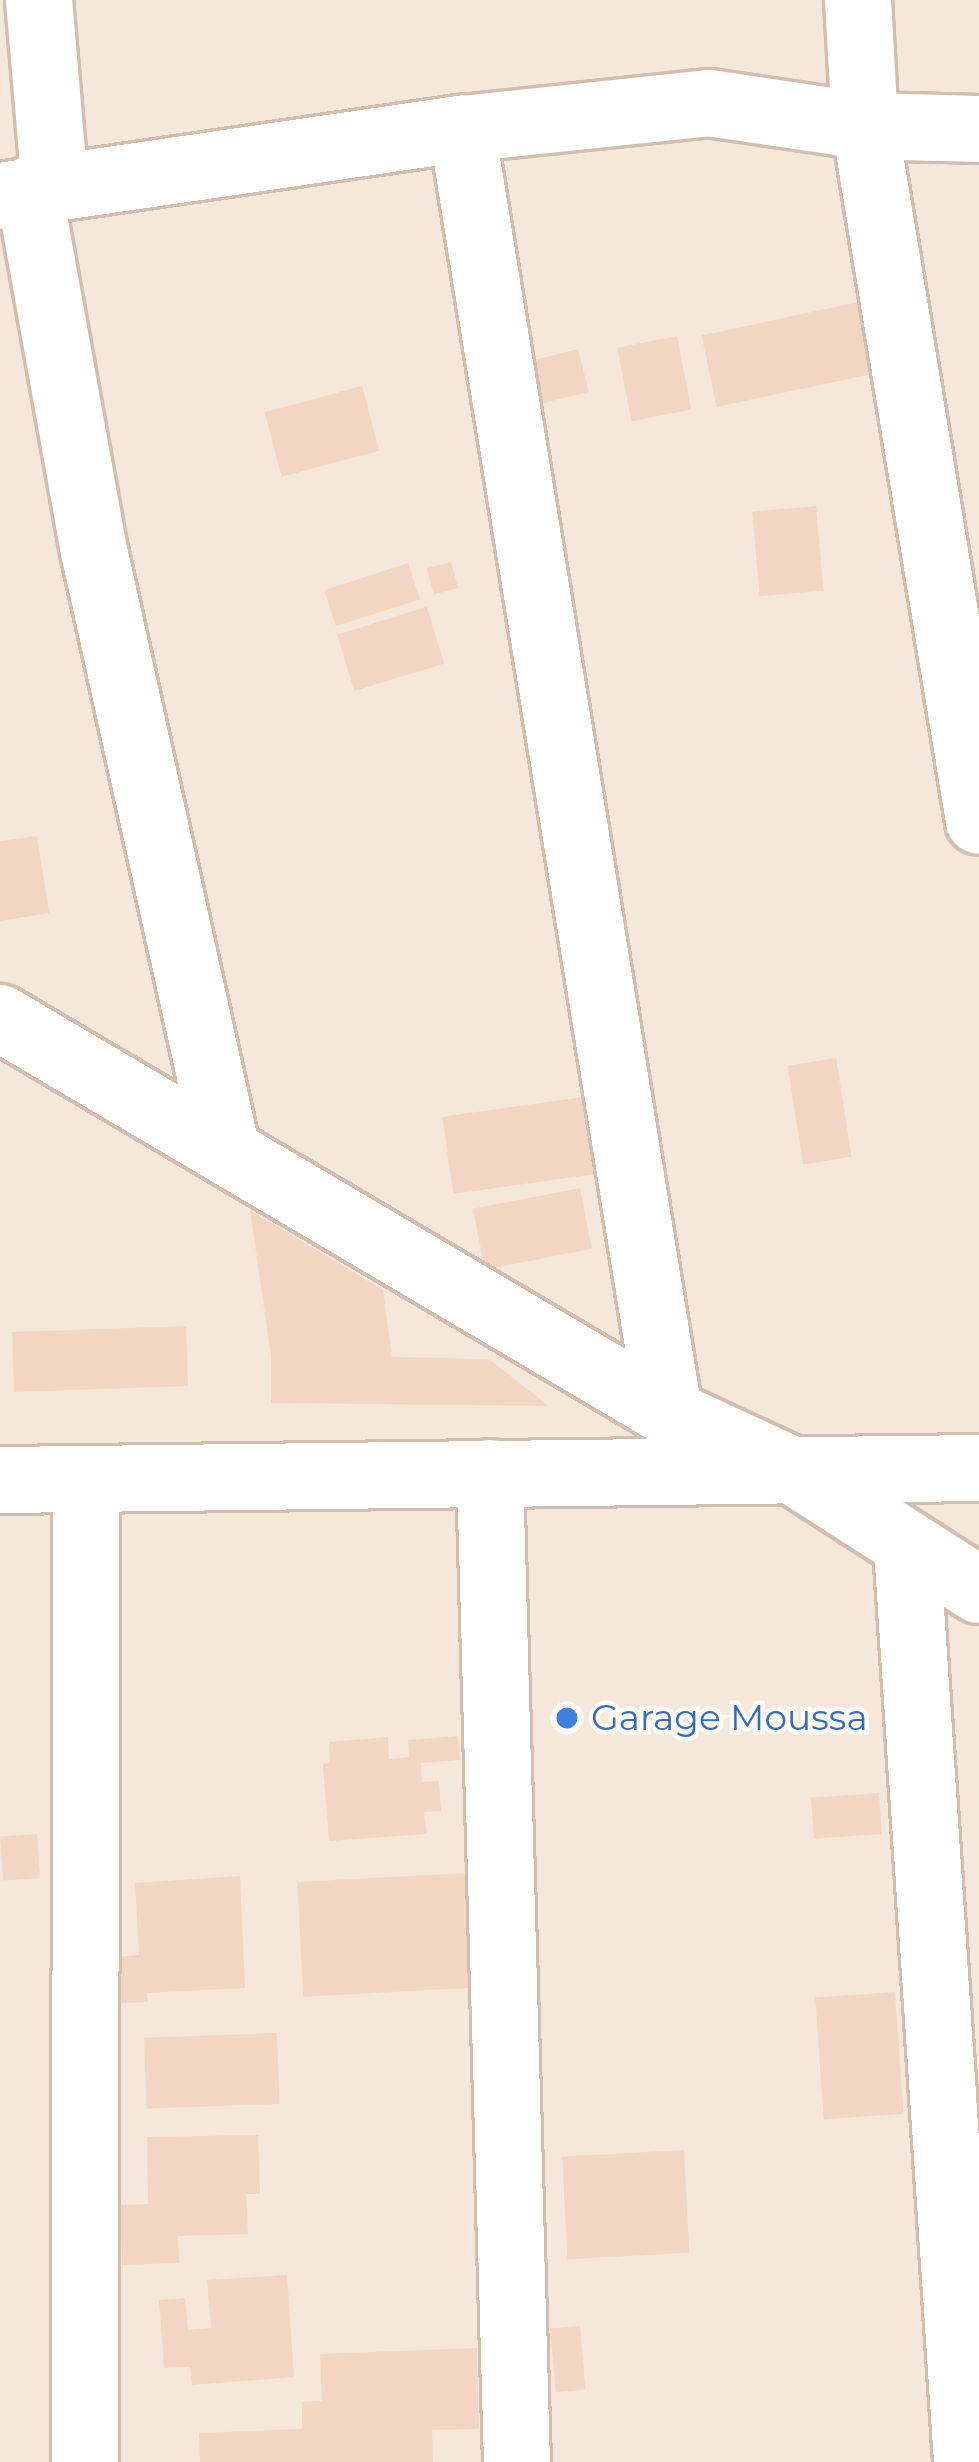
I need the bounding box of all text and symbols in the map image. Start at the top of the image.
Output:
place label: Garage Moussa [591,1696,868,1740]
marker: Garage Moussa [554,1705,580,1731]

